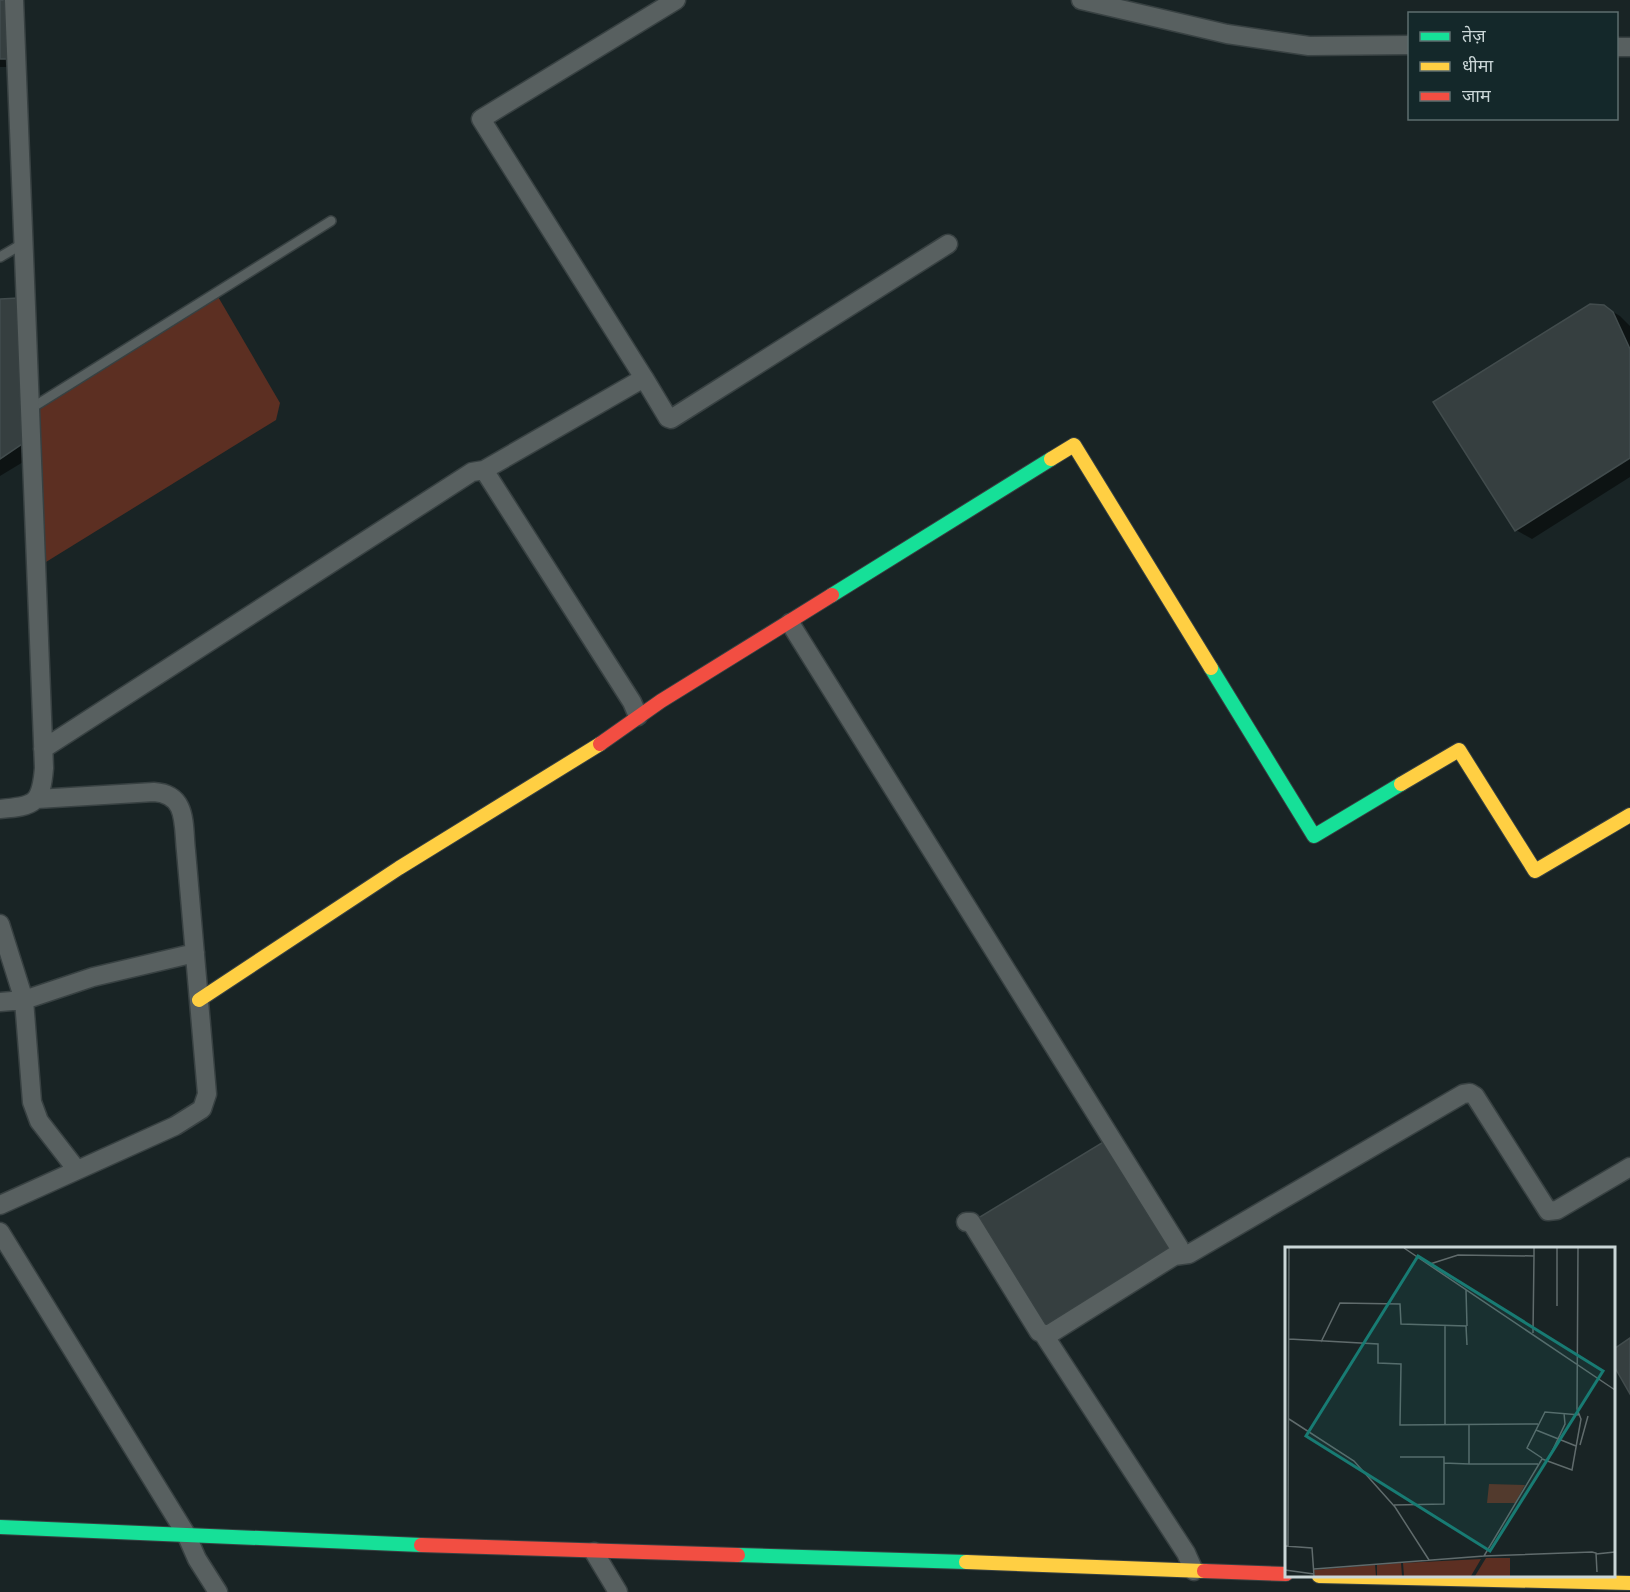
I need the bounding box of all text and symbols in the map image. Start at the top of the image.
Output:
legend [1408,12,1618,120]
text: तेज़ [1462,23,1486,47]
text: धीमा [1462,53,1493,77]
text: जाम [1462,83,1492,107]
inset map [1285,1247,1615,1577]

